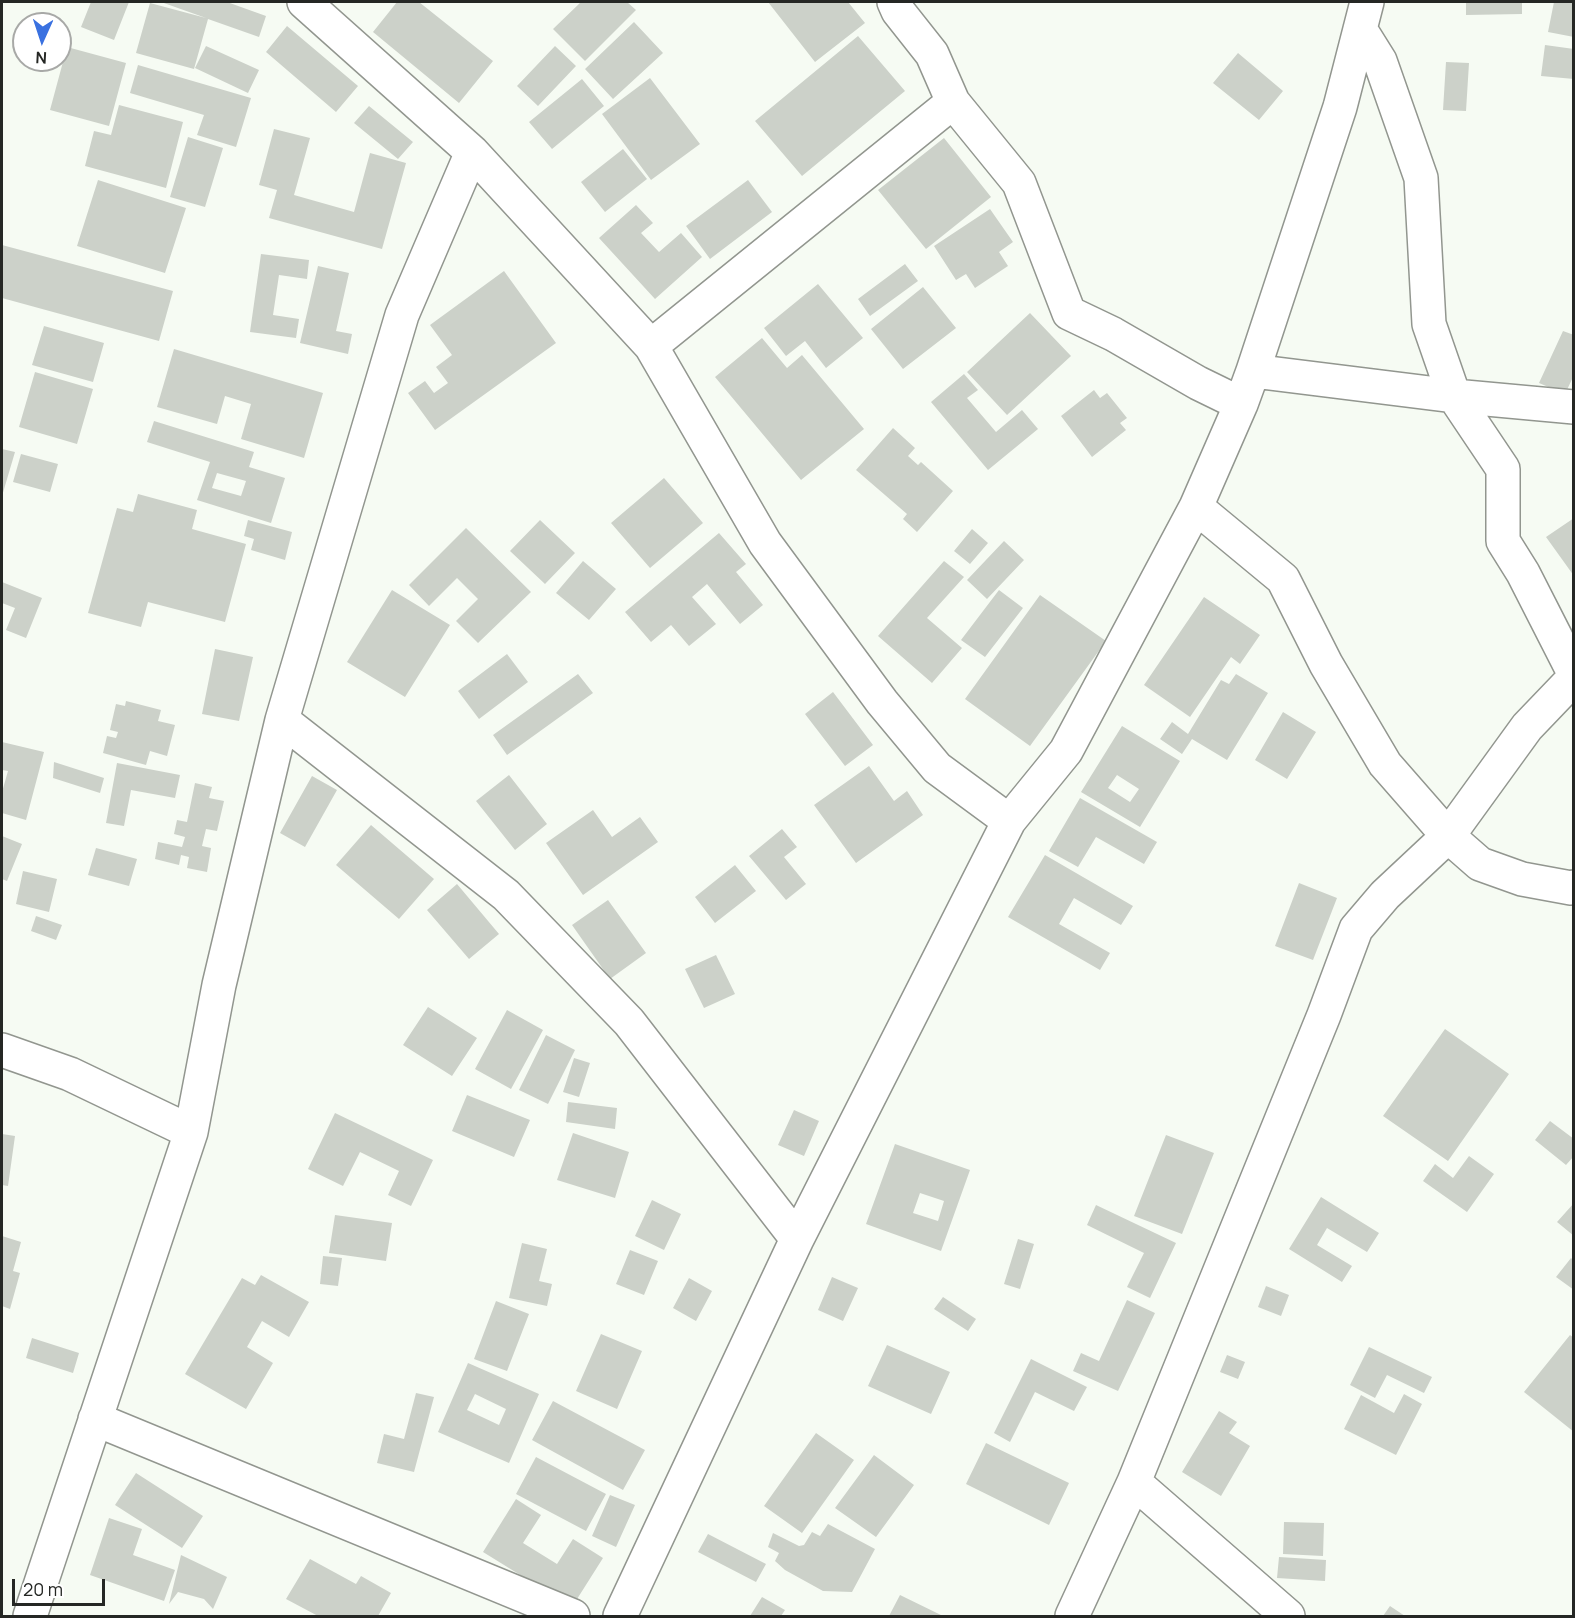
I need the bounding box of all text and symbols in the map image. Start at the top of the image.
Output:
north arrow [12,12,72,72]
text: N [35,47,47,69]
scale bar [15,1567,108,1605]
text: 20 m [23,1577,63,1601]

